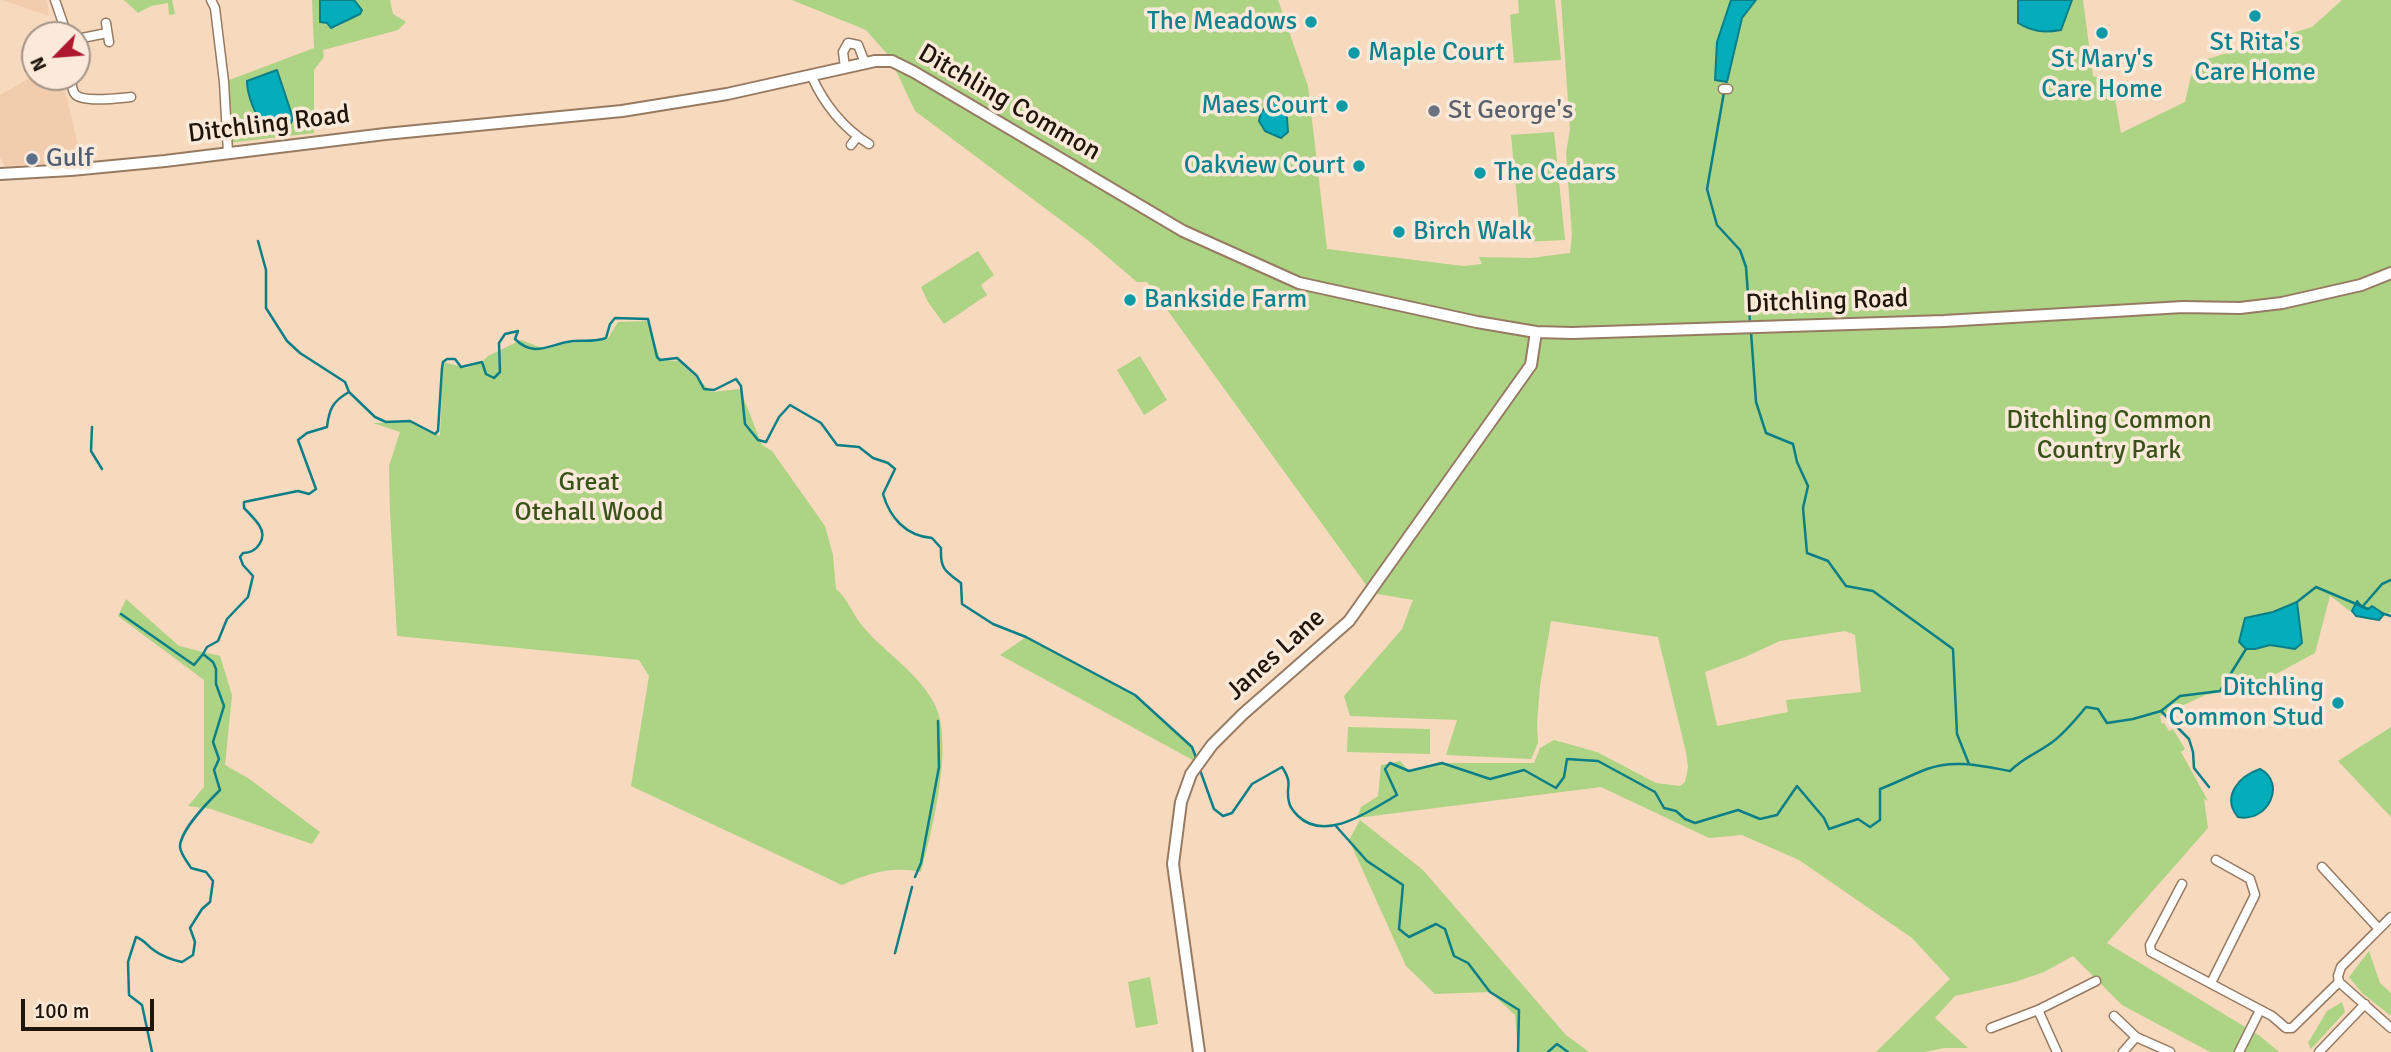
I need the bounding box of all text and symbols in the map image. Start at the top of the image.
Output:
place label: The Meadows [1147,6,1297,38]
marker: St Rita's Care Home [2247,8,2263,24]
marker: The Meadows [1303,14,1319,30]
north arrow [21,21,91,91]
marker: St Mary's Care Home [2094,25,2110,41]
place label: St Rita's Care Home [2194,27,2316,88]
place label: Maple Court [1368,37,1505,69]
street label: Ditchling Common [912,38,1106,168]
place label: St Mary's Care Home [2041,44,2163,106]
marker: Maple Court [1346,45,1362,61]
text: N [25,53,52,75]
place label: Maes Court [1201,90,1328,122]
place label: St George's [1448,95,1573,127]
marker: Maes Court [1334,98,1350,114]
street label: Ditchling Road [186,100,352,150]
marker: St George's [1426,103,1442,119]
place label: Gulf [46,143,93,175]
place label: Oakview Court [1184,150,1345,182]
marker: Gulf [24,151,40,167]
place label: The Cedars [1494,157,1616,189]
marker: Oakview Court [1351,158,1367,174]
marker: The Cedars [1472,165,1488,181]
place label: Birch Walk [1413,216,1532,248]
marker: Birch Walk [1391,224,1407,240]
place label: Bankside Farm [1144,284,1307,316]
street label: Ditchling Road [1745,284,1909,320]
marker: Bankside Farm [1122,292,1138,308]
park label: Ditchling Common Country Park [2006,405,2212,466]
park label: Great Otehall Wood [515,467,663,528]
street label: Janes Lane [1220,603,1332,707]
place label: Ditchling Common Stud [2169,672,2324,734]
marker: Ditchling Common Stud [2330,695,2346,711]
scale bar [24,986,158,1030]
text: 100 m [34,998,89,1024]

